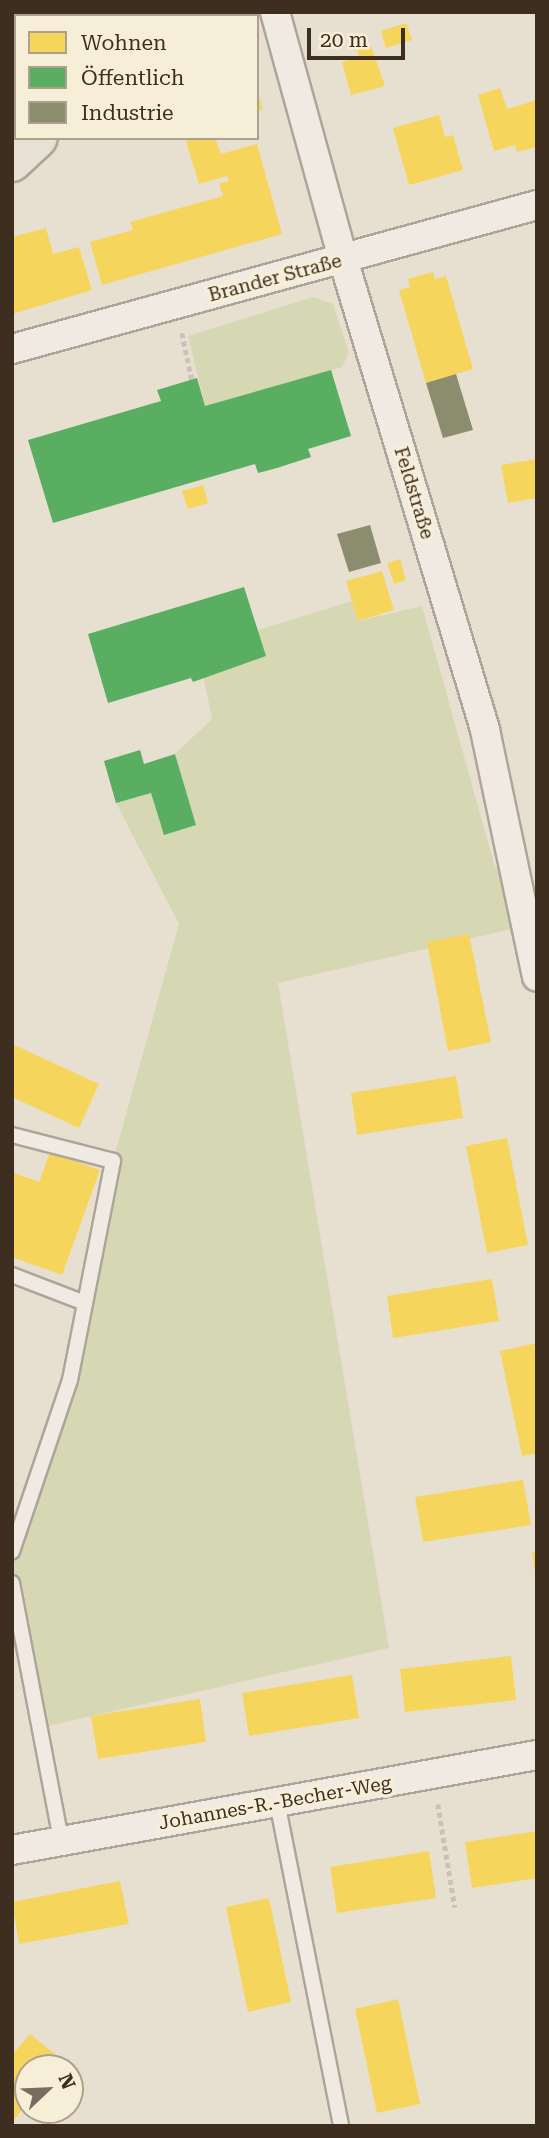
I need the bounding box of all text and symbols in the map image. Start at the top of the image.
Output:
legend [14,14,259,140]
scale bar [311,14,409,58]
text: 20 m [320,28,368,52]
text: Wohnen [81,31,167,55]
text: Öffentlich [81,66,184,90]
text: Industrie [81,101,174,125]
street label: Brander Straße [206,249,344,307]
street label: Feldstraße [389,444,439,542]
street label: Johannes-R.-Becher-Weg [157,1771,393,1835]
north arrow [14,2054,84,2124]
text: N [54,2070,80,2093]

